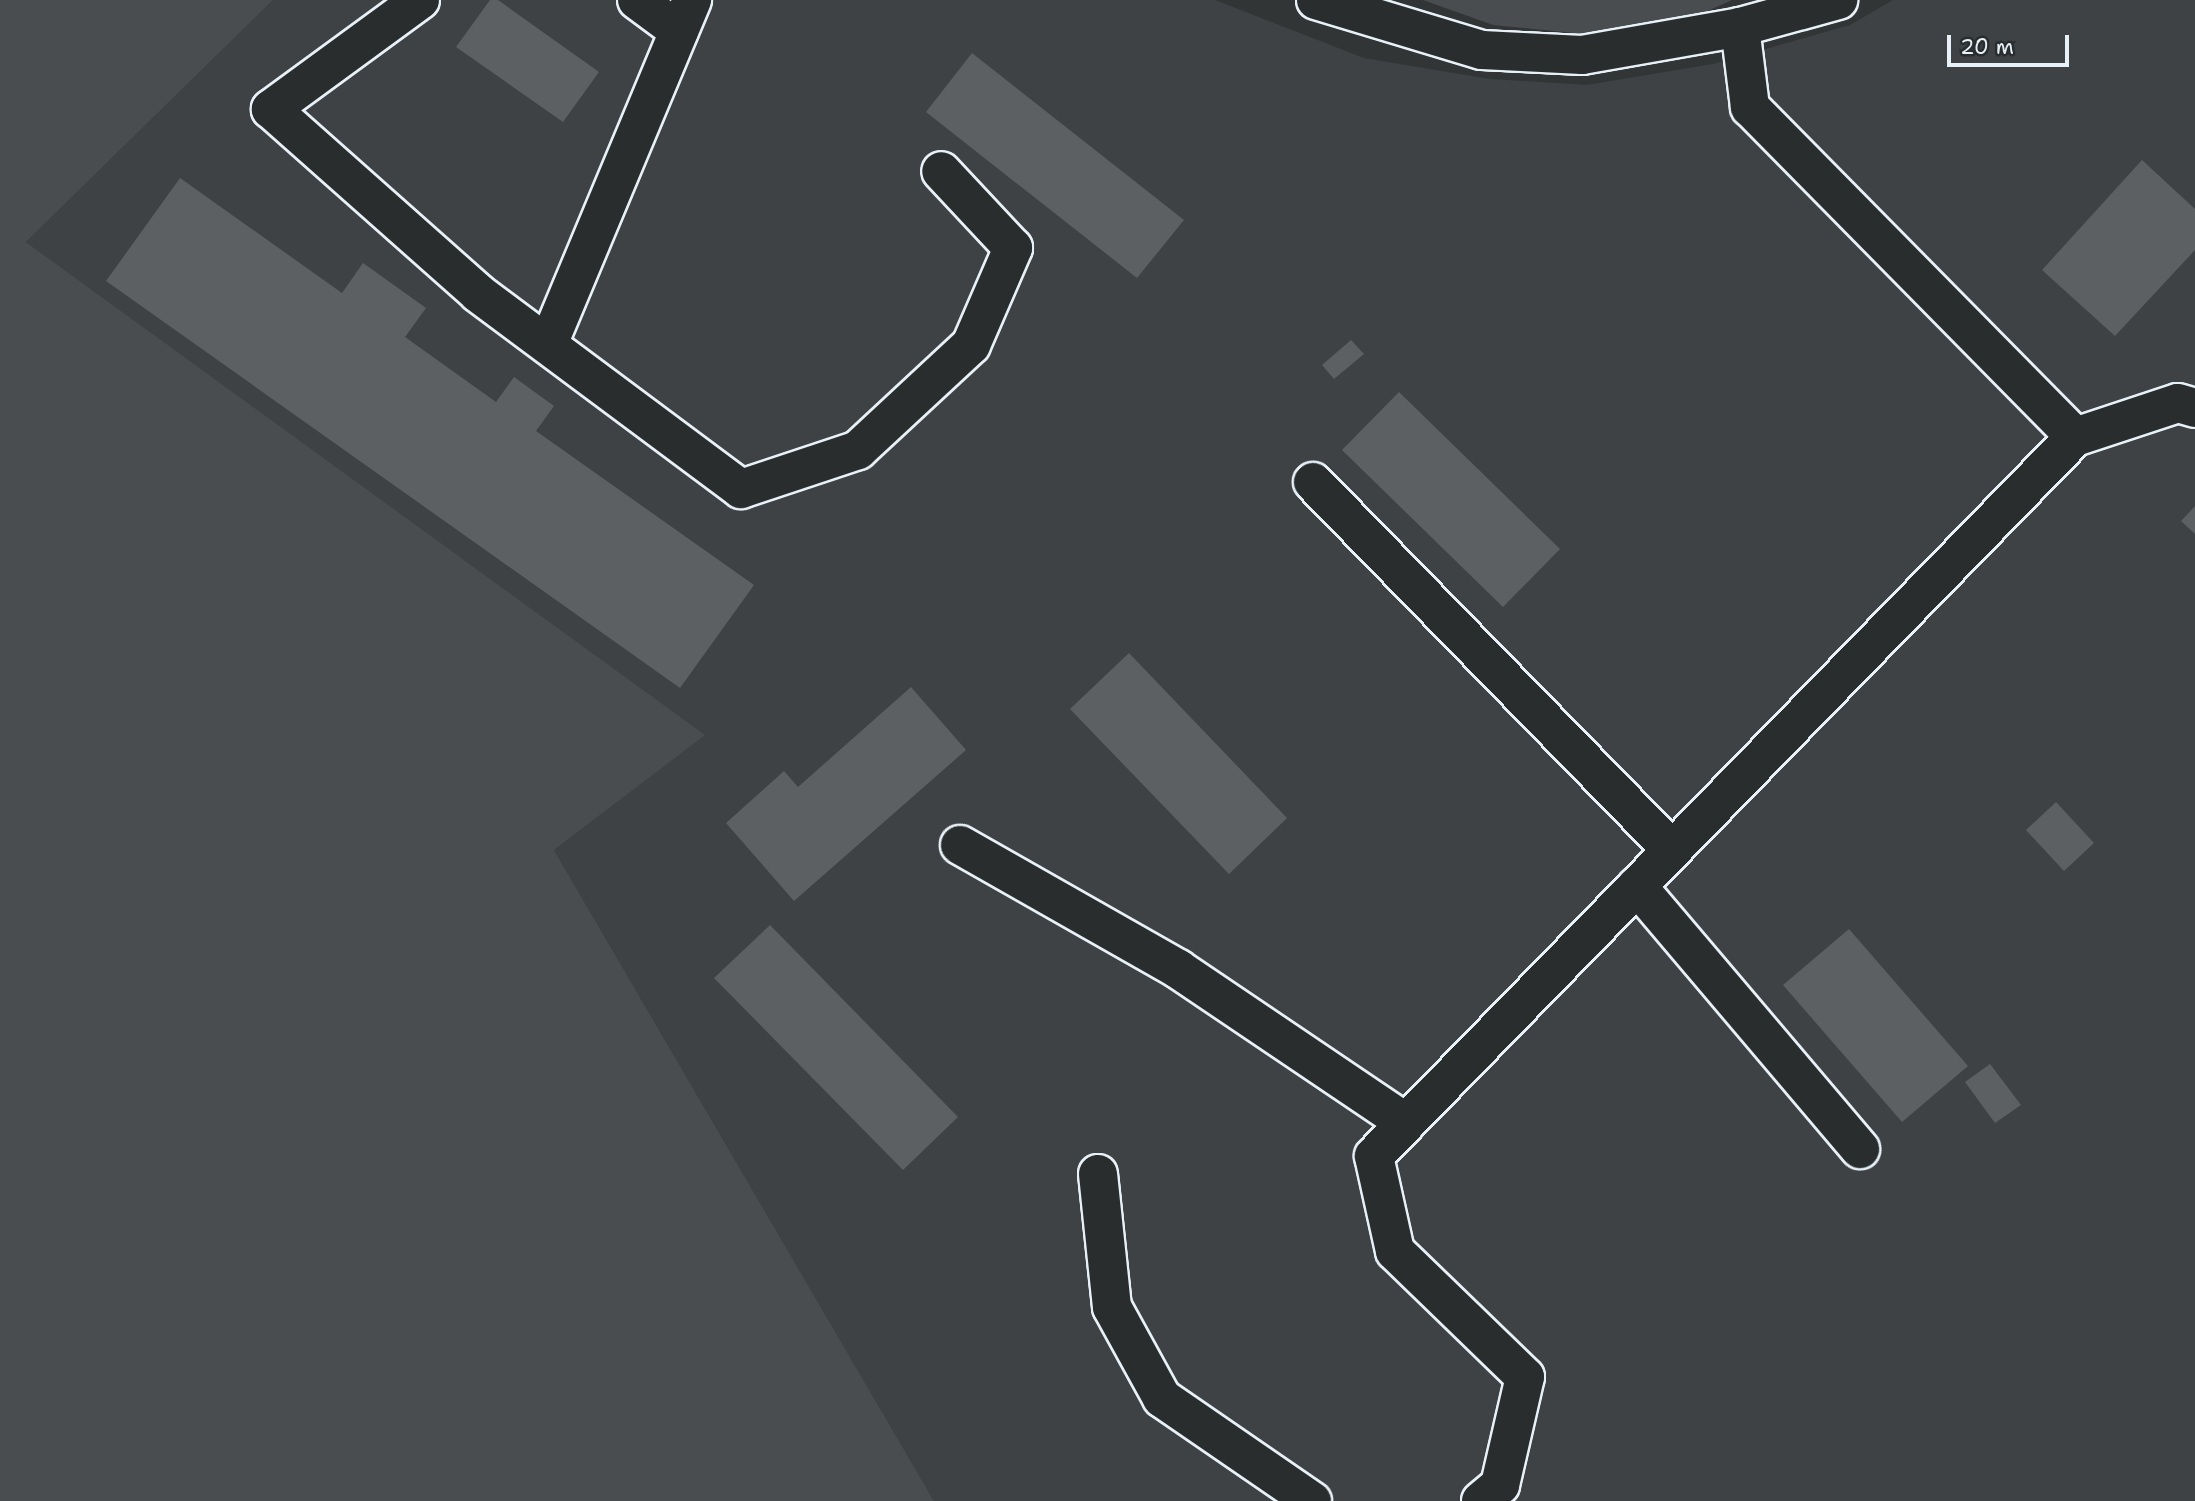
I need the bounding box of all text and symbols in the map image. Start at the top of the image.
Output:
scale bar [1950,21,2072,65]
text: 20 m [1960,33,2014,61]

